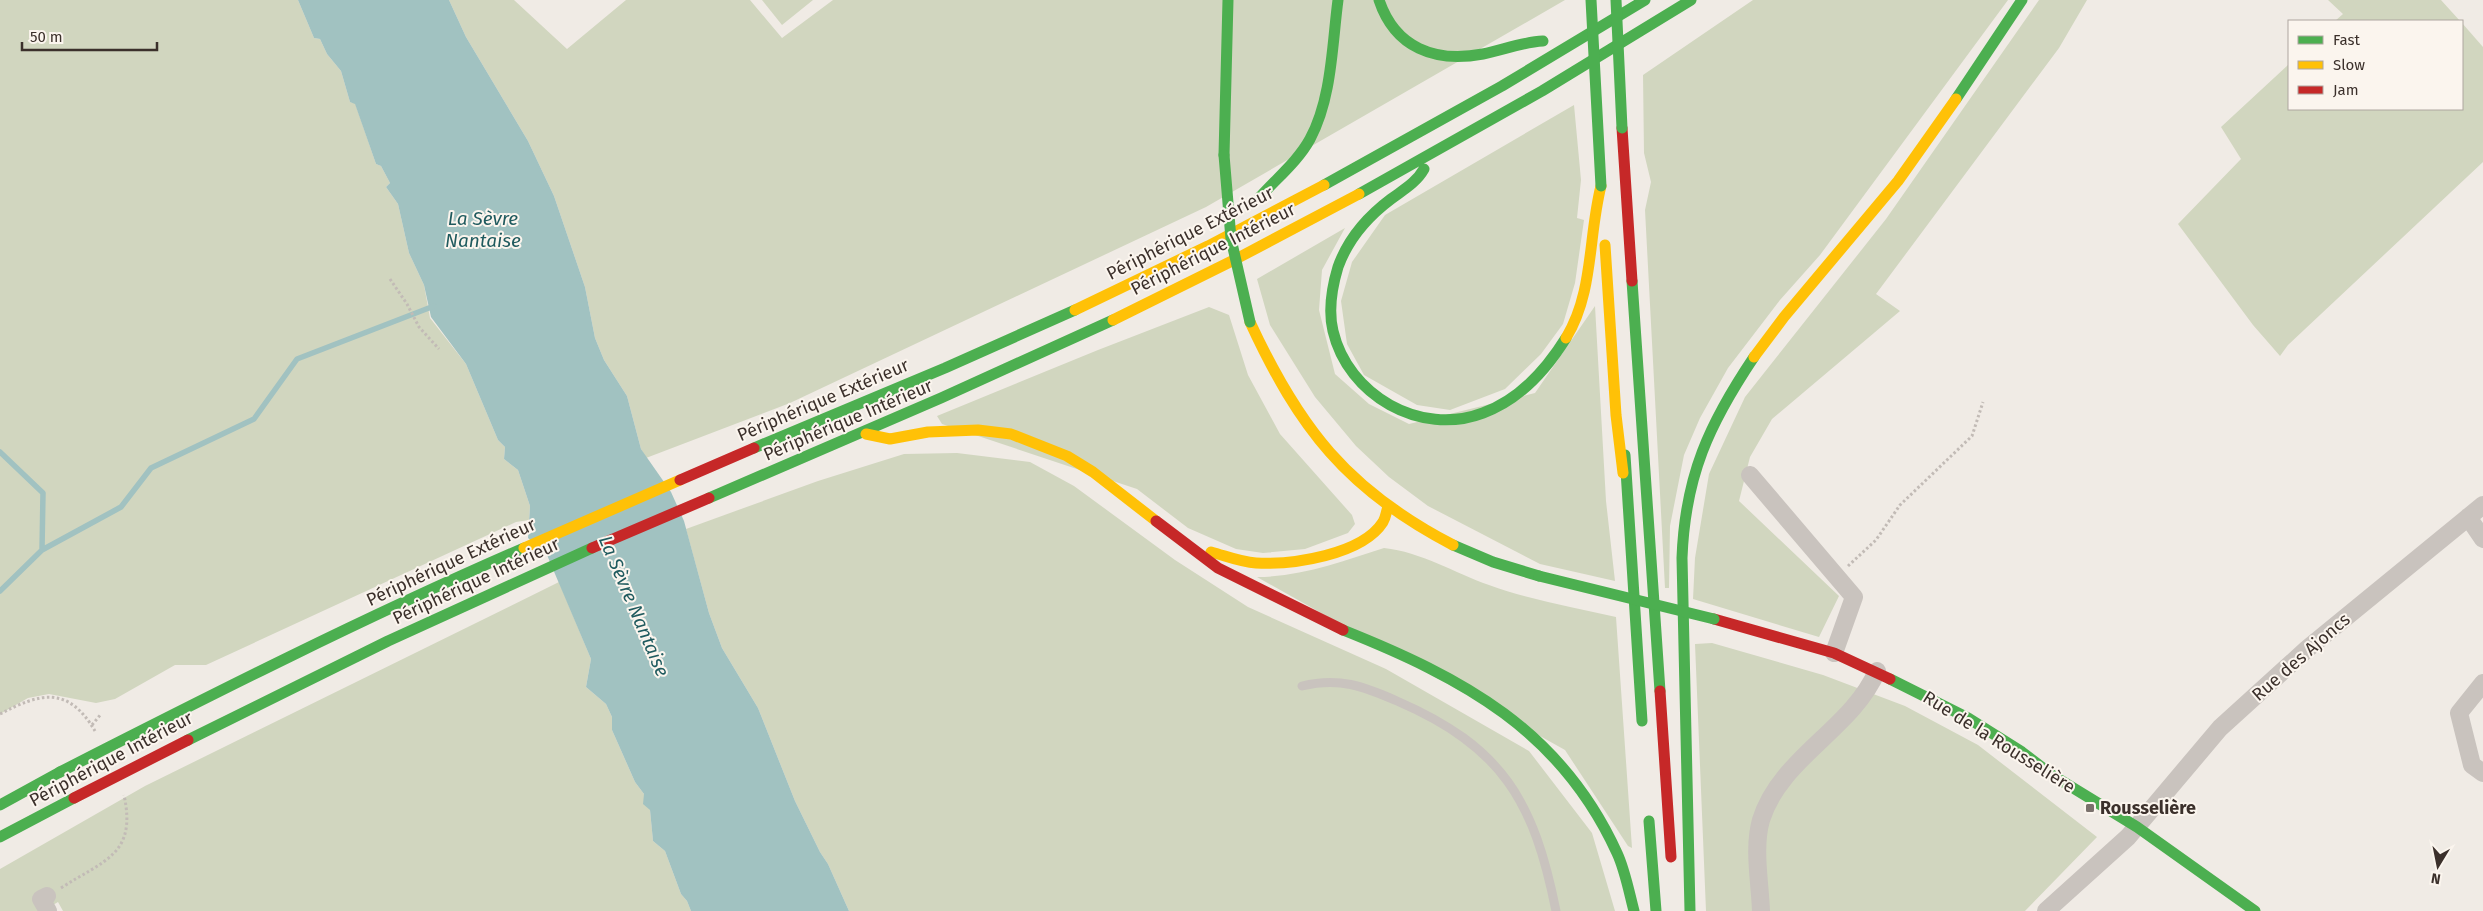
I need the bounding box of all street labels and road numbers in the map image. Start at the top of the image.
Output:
street label: Périphérique Extérieur [1103,181,1277,285]
street label: Périphérique Intérieur [1127,198,1299,300]
street label: Périphérique Extérieur [734,354,912,446]
street label: Périphérique Intérieur [760,374,936,466]
street label: Périphérique Extérieur [363,513,539,611]
street label: Périphérique Intérieur [389,533,563,629]
street label: Rue des Ajoncs [2247,608,2355,706]
street label: Rue de la Rousselière [1919,686,2079,798]
street label: Périphérique Intérieur [26,707,196,811]

